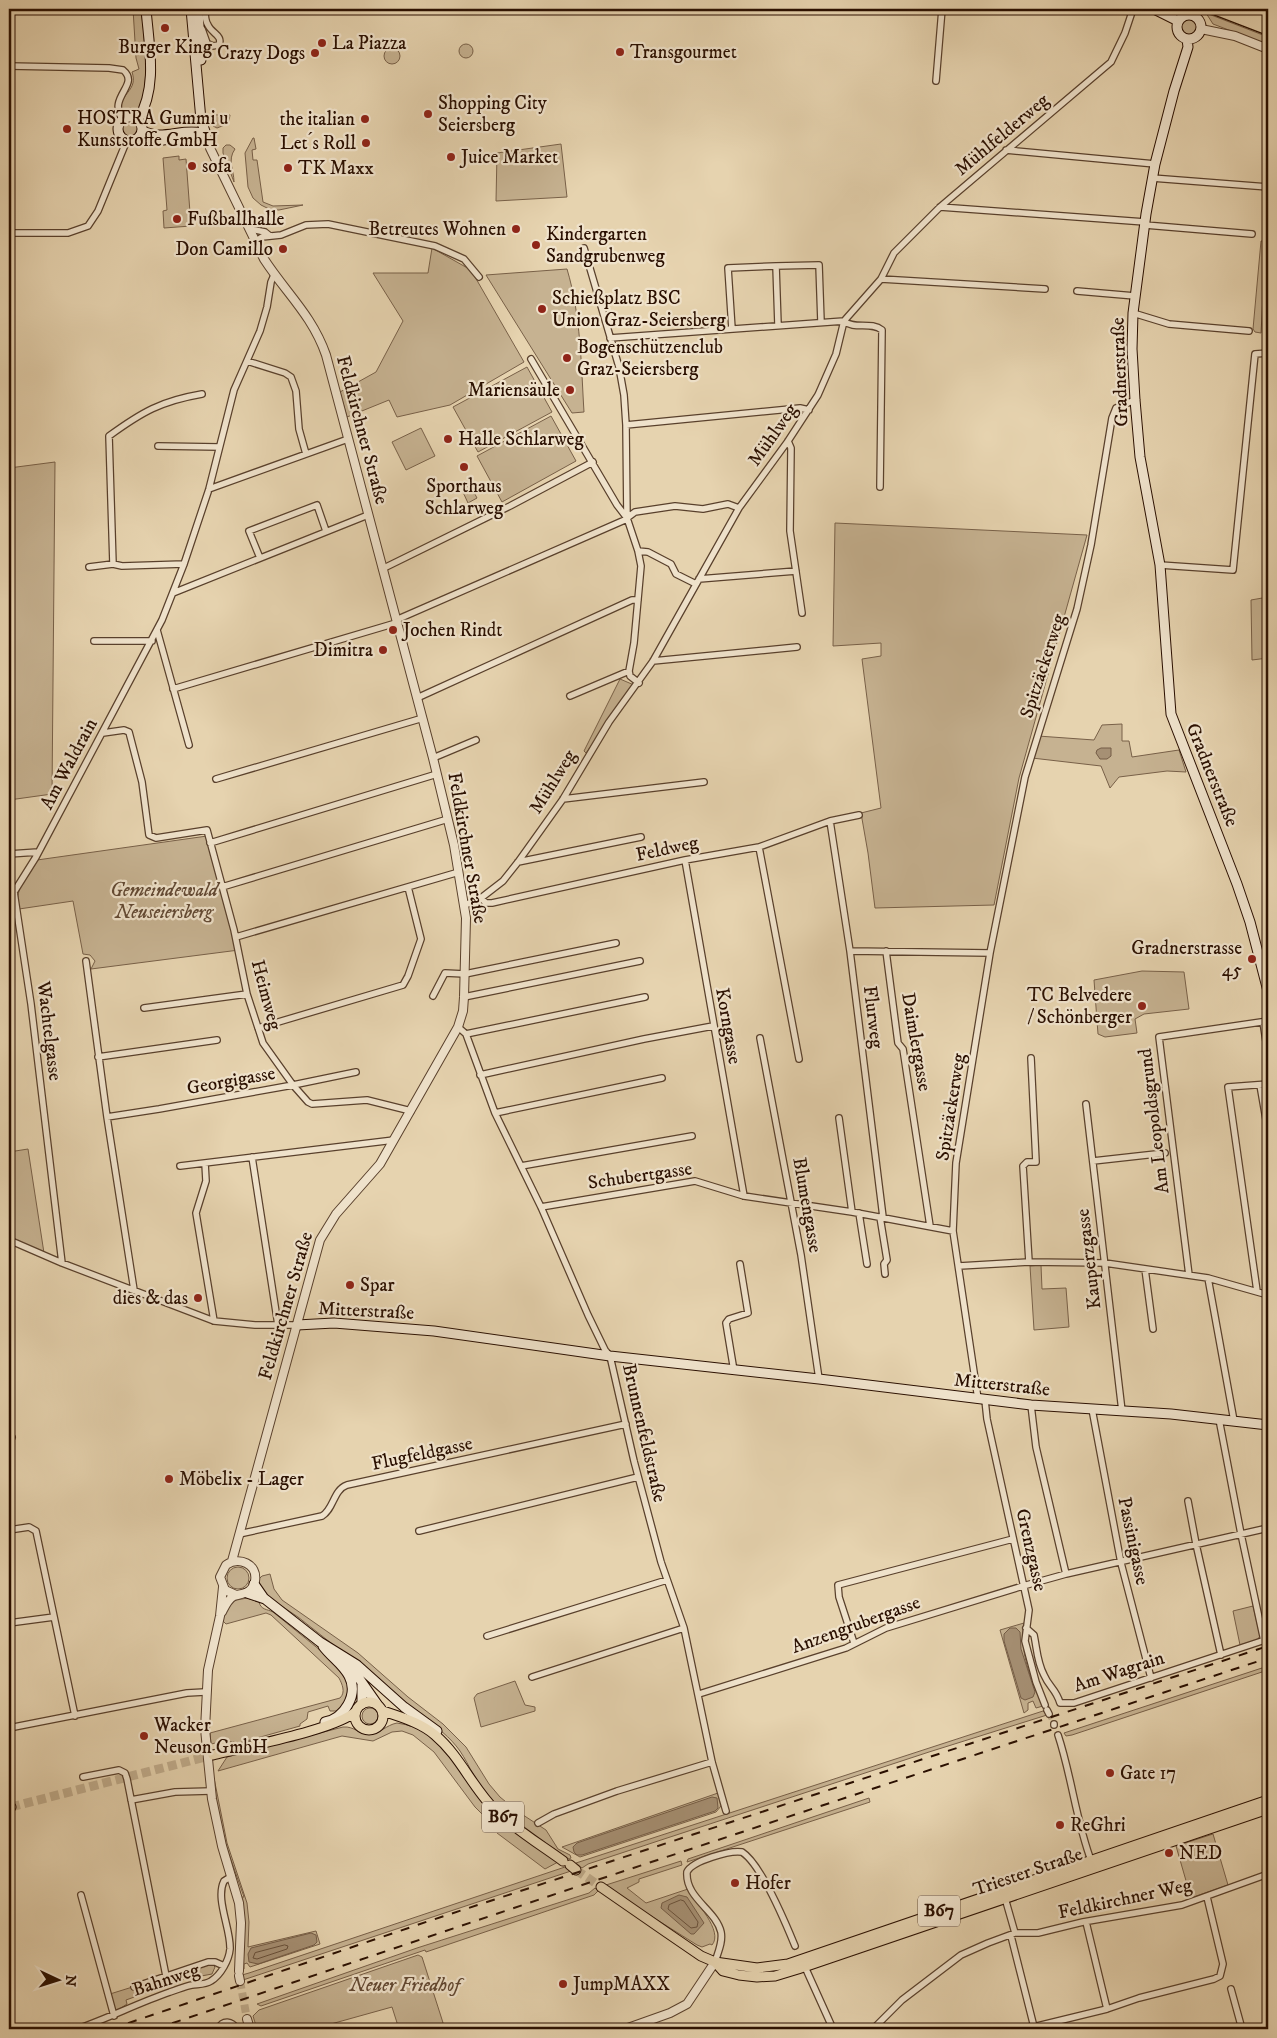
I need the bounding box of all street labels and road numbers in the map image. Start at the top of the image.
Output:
street label: Mühlfelderweg [950,89,1054,181]
street label: Gradnerstraße [1107,317,1133,427]
street label: Feldkirchner Straße [331,353,393,507]
street label: Mühlweg [743,399,803,471]
street label: Spitzäckerweg [1015,610,1071,721]
street label: Am Waldrain [35,714,103,814]
street label: Gradnerstraße [1181,720,1243,830]
street label: Mühlweg [524,745,582,818]
street label: Feldkirchner Straße [442,771,492,926]
street label: Feldweg [634,831,701,867]
street label: Heimweg [246,957,287,1033]
street label: Wachtelgasse [31,979,67,1082]
street label: Flurweg [858,984,888,1050]
street label: Korngasse [710,986,746,1066]
street label: Daimlergasse [896,991,936,1093]
street label: Am Leopoldsgrund [1134,1046,1174,1195]
street label: Spitzäckerweg [931,1051,971,1162]
street label: Georgigasse [185,1062,277,1100]
street label: Blumengasse [787,1155,827,1255]
street label: Schubertgasse [586,1157,694,1195]
street label: Kauperzgasse [1071,1207,1107,1311]
street label: Feldkirchner Straße [254,1229,318,1383]
street label: Mitterstraße [317,1297,415,1325]
street label: Brunnenfeldstraße [617,1361,671,1505]
street label: Mitterstraße [953,1369,1051,1401]
street label: Flugfeldgasse [369,1432,475,1476]
street label: Passinigasse [1112,1495,1154,1587]
street label: Grenzgasse [1010,1506,1052,1594]
street label: Anzengrubergasse [789,1591,924,1659]
street label: Am Wagrain [1071,1647,1167,1697]
road number: B67 [482,1801,524,1832]
street label: Triester Straße [970,1842,1086,1901]
street label: Feldkirchner Weg [1056,1873,1195,1924]
road number: B67 [918,1895,960,1926]
street label: Bahnweg [130,1958,203,2002]

